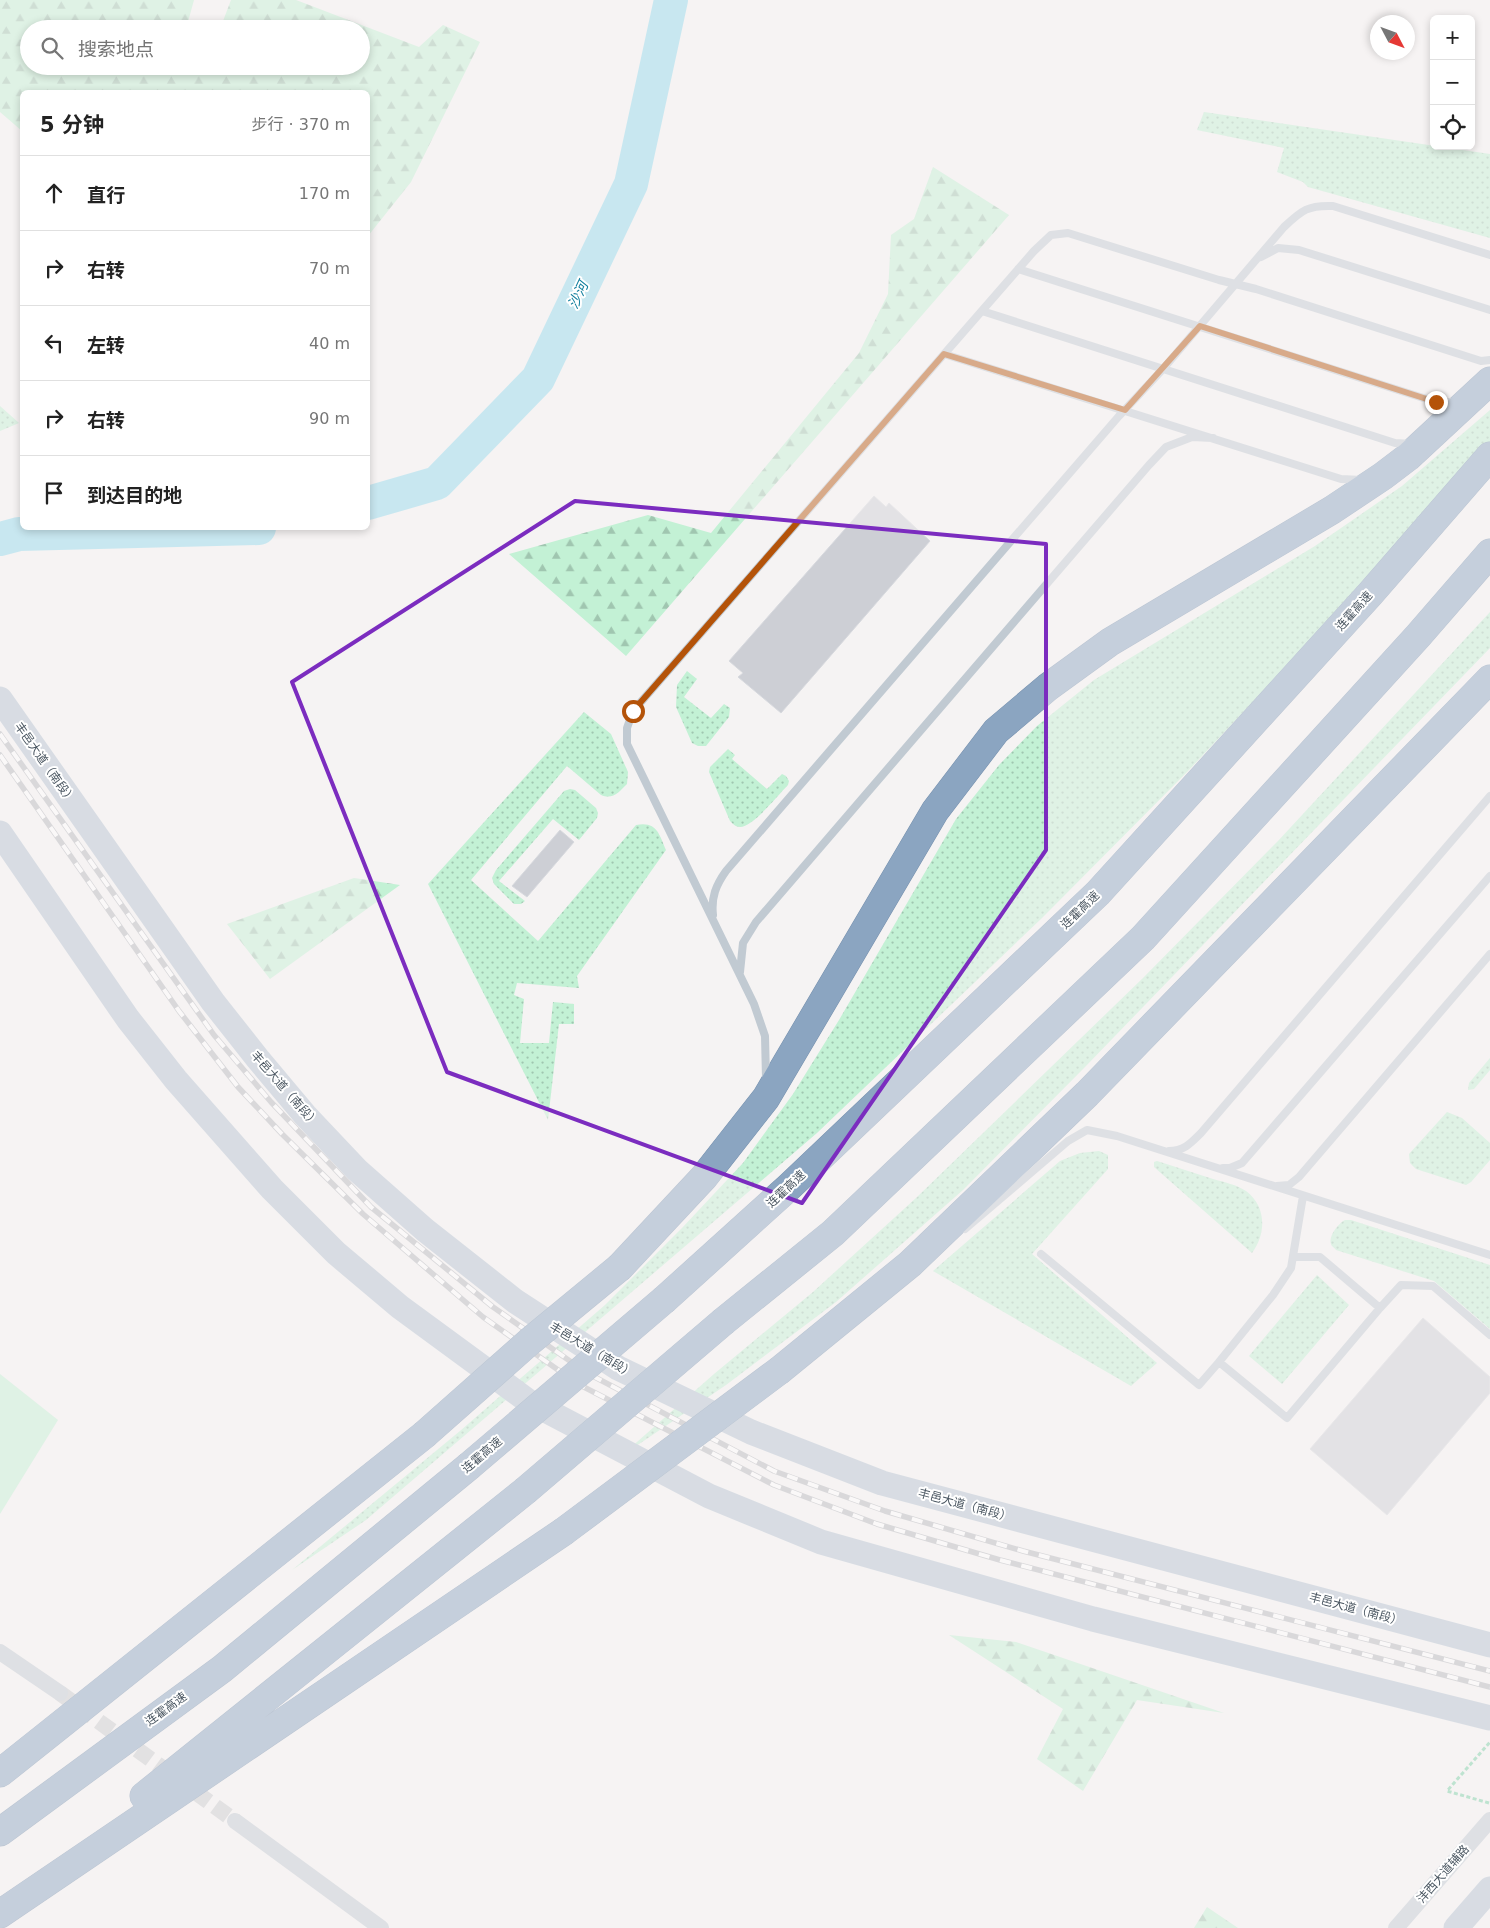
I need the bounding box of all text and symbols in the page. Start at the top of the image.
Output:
north arrow [1370,15,1415,60]
map controls [1430,15,1475,150]
button: + [1430,15,1475,60]
search box [20,20,370,75]
icon: search [38,34,66,62]
text: 搜索地点 [78,38,154,60]
button: − [1430,60,1475,105]
button: locate [1430,105,1475,150]
text: 5 分钟 [40,113,104,137]
text: 步行 · 370 m [252,115,350,134]
icon: ahead [40,179,68,207]
text: 直行 [87,184,125,206]
text: 170 m [299,184,350,203]
icon: right [40,254,68,282]
text: 右转 [87,259,125,281]
text: 70 m [309,259,350,278]
water label: 沙河 [565,276,592,311]
icon: left [40,329,68,357]
text: 左转 [87,334,125,356]
text: 40 m [309,334,350,353]
route end [1425,391,1448,414]
icon: right [40,404,68,432]
text: 右转 [87,409,125,431]
text: 90 m [309,409,350,428]
icon: arrive [40,479,68,507]
text: 到达目的地 [87,484,182,506]
street label: 连霍高速 [1333,588,1375,634]
route start [622,700,645,723]
street label: 丰邑大道（南段） [12,720,78,806]
street label: 连霍高速 [1058,888,1102,932]
street label: 丰邑大道（南段） [248,1048,322,1130]
street label: 连霍高速 [764,1168,808,1210]
street label: 丰邑大道（南段） [547,1319,637,1381]
street label: 连霍高速 [459,1434,505,1476]
street label: 丰邑大道（南段） [917,1486,1013,1524]
street label: 丰邑大道（南段） [1308,1590,1404,1628]
street label: 连霍高速 [142,1689,190,1729]
street label: 沣西大道辅路 [1414,1842,1472,1906]

